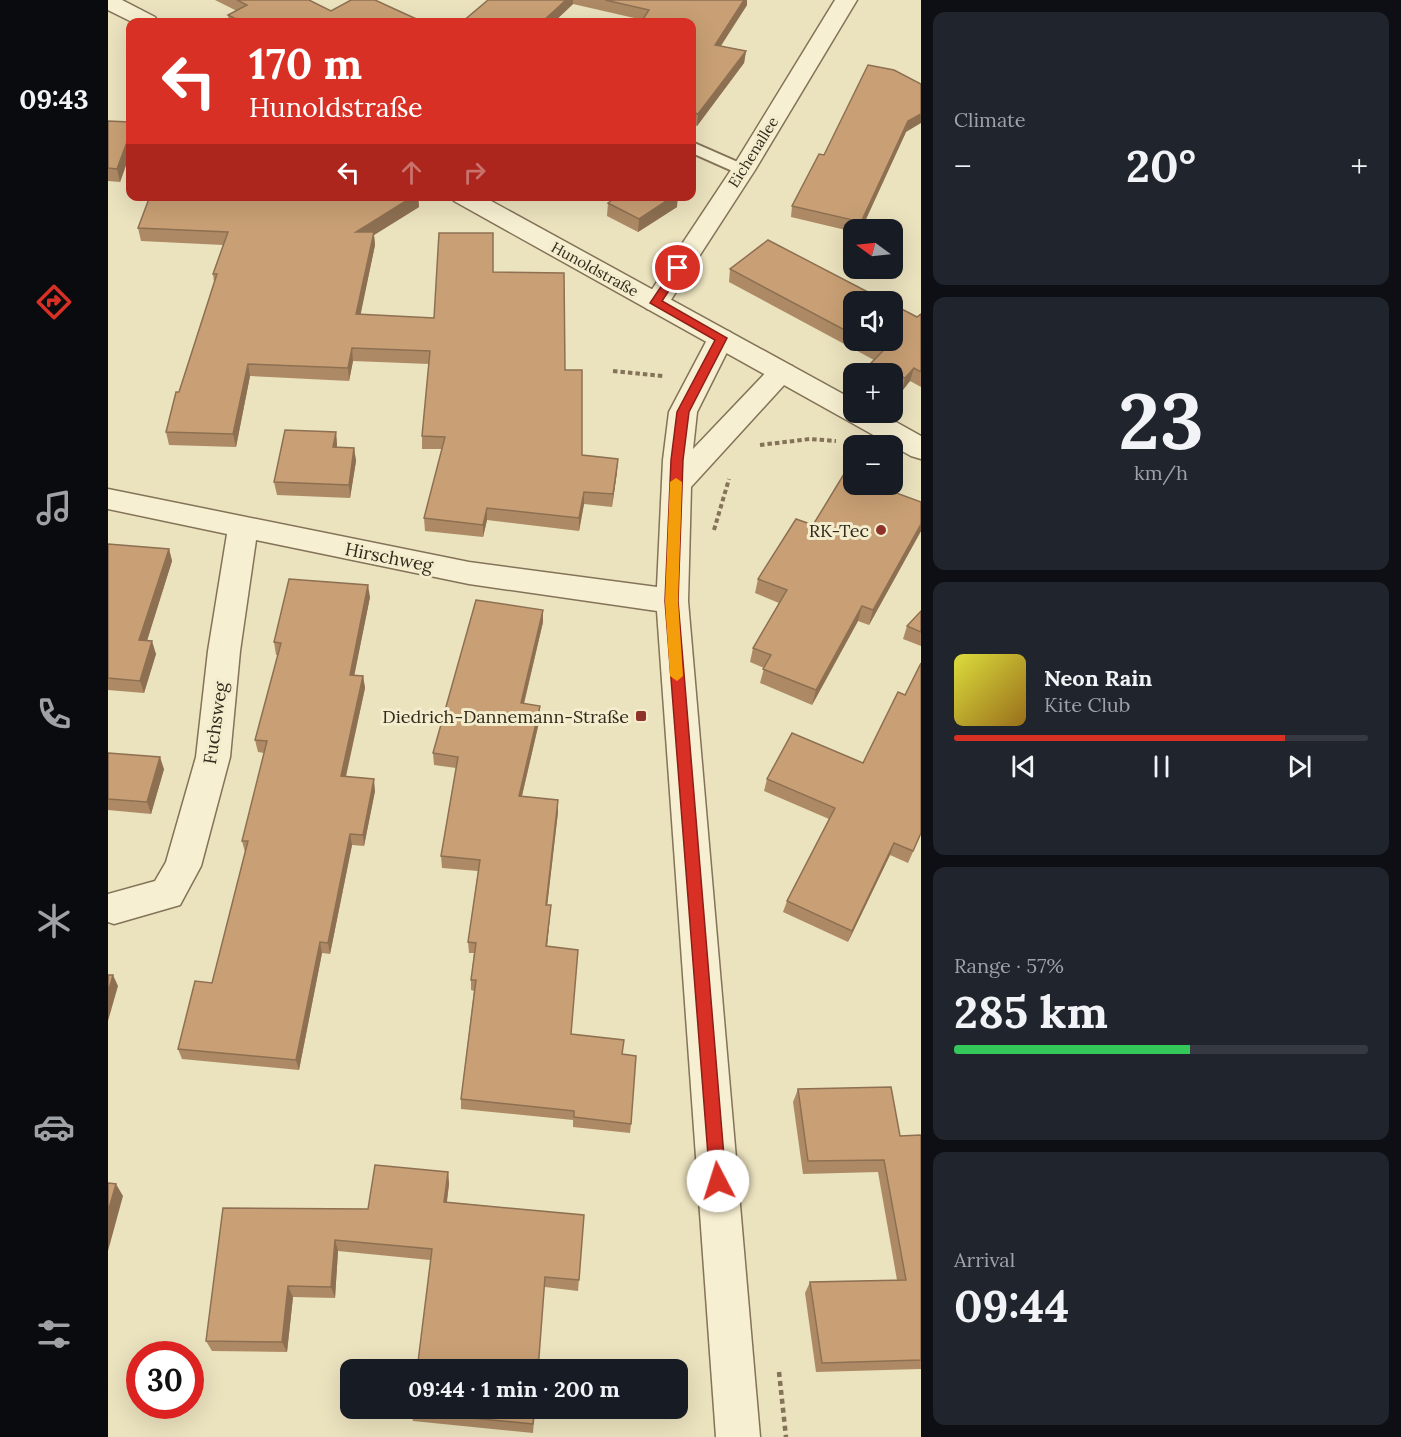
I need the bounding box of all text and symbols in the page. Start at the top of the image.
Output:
text: 170 m [249,37,362,91]
icon: left [150,42,228,120]
text: 09:43 [19,82,89,116]
text: Hunoldstraße [249,90,423,124]
text: Climate [954,107,1026,132]
street label: Eichenallee [724,113,782,191]
text: 20° [1126,137,1196,194]
text: − [954,145,972,187]
text: + [1350,145,1368,187]
icon: left [332,156,365,189]
icon: ahead [395,156,428,189]
icon: right [458,156,491,189]
north arrow [843,219,903,279]
map controls [843,219,903,495]
street label: Hunoldstraße [548,237,642,301]
pin [652,242,703,293]
icon: arrive [661,251,694,284]
icon: directions [33,281,75,323]
button: sound [843,291,903,351]
button: + [843,363,903,423]
text: 23 [1118,371,1204,470]
button: − [843,435,903,495]
text: km/h [1134,460,1188,485]
icon: music [33,487,75,529]
place label: RK-Tec [809,519,869,542]
marker: RK-Tec [874,523,888,537]
street label: Hirschweg [343,537,436,577]
text: Neon Rain [1044,664,1152,692]
street label: Fuchsweg [198,679,232,766]
text: Kite Club [1044,692,1130,717]
icon: phone [33,693,75,735]
place label: Diedrich-Dannemann-Straße [382,705,629,728]
marker: Diedrich-Dannemann-Straße [634,709,648,723]
icon: previous [1007,750,1040,783]
icon: pause [1145,750,1178,783]
icon: next [1283,750,1316,783]
icon: climate [33,900,75,942]
text: Range · 57% [954,953,1064,978]
text: 285 km [954,983,1108,1040]
icon: car [33,1106,75,1148]
position arrow [686,1149,750,1213]
text: Arrival [954,1247,1015,1272]
text: 09:44 [954,1277,1069,1334]
icon: filters [33,1313,75,1355]
speed limit sign: 30 [126,1341,204,1419]
text: 09:44 · 1 min · 200 m [408,1375,620,1403]

